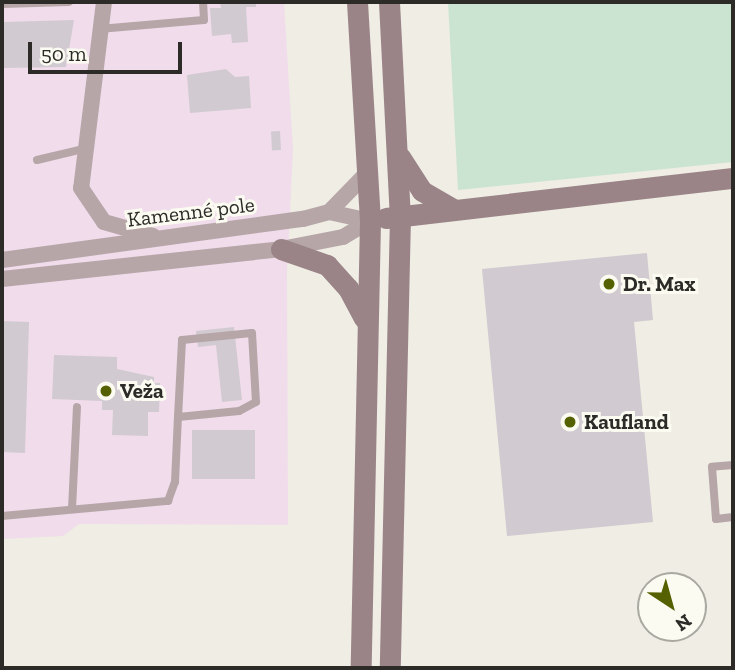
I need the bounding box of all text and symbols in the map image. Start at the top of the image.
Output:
scale bar [32,28,186,72]
text: 50 m [41,41,87,66]
street label: Kamenné pole [126,192,256,232]
place label: Dr. Max [623,271,696,297]
marker: Dr. Max [601,276,617,292]
place label: Veža [120,378,164,404]
marker: Veža [98,383,114,399]
place label: Kaufland [584,409,669,435]
marker: Kaufland [562,414,578,430]
north arrow [637,572,707,642]
text: N [671,609,696,636]

